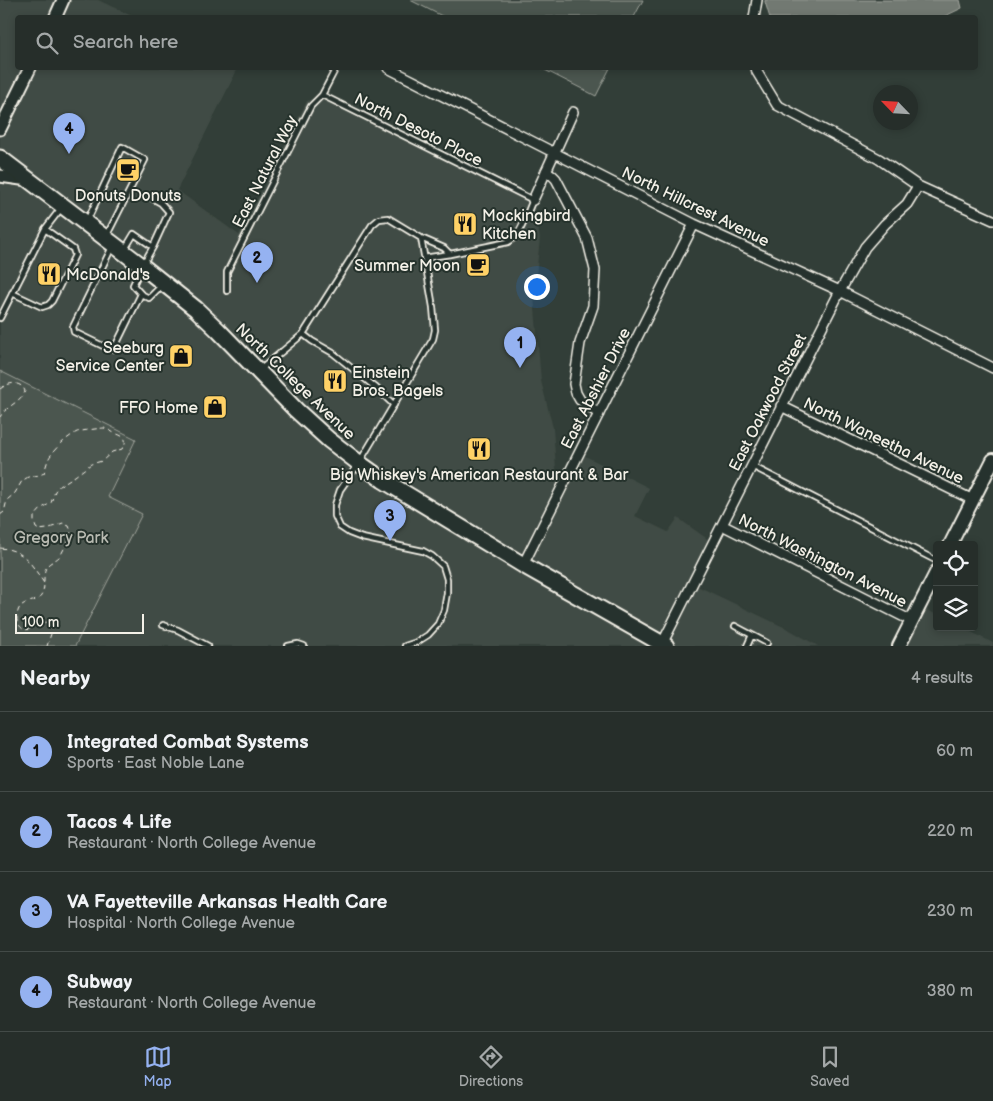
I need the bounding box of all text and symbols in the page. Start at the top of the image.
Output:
search box [15,15,978,70]
icon: search [33,29,61,57]
text: Search here [73,31,178,54]
north arrow [873,85,918,130]
street label: North Desoto Place [351,90,486,171]
street label: East Natural Way [229,112,302,231]
pin: 4 [53,113,85,154]
cafe icon: Donuts Donuts [115,157,141,183]
street label: North Hillcrest Avenue [618,163,773,252]
place label: Donuts Donuts [75,187,181,206]
place label: Mockingbird Kitchen [482,207,571,244]
restaurant icon: Mockingbird Kitchen [452,211,478,237]
pin: 2 [241,242,273,283]
cafe icon: Summer Moon [465,252,491,278]
place label: Summer Moon [354,257,460,276]
restaurant icon: McDonald's [36,261,62,287]
place label: McDonald's [66,266,150,285]
your location [524,274,550,300]
street label: North College Avenue [231,320,359,444]
street label: East Abshier Drive [558,325,635,452]
pin: 1 [504,327,536,368]
street label: East Oakwood Street [725,331,811,475]
place label: Seeburg Service Center [56,339,164,376]
shop icon: Seeburg Service Center [168,343,194,369]
place label: Einstein Bros. Bagels [352,364,443,401]
restaurant icon: Einstein Bros. Bagels [322,368,348,394]
shop icon: FFO Home [202,394,228,420]
street label: North Waneetha Avenue [800,394,967,489]
place label: FFO Home [119,399,199,418]
restaurant icon: Big Whiskey's American Restaurant & Bar [466,436,492,462]
place label: Big Whiskey's American Restaurant & Bar [330,466,629,485]
pin: 3 [374,500,406,541]
street label: North Washington Avenue [735,511,910,612]
park label: Gregory Park [14,529,108,548]
map controls [933,541,978,631]
button: locate [933,541,978,586]
button: layers [933,586,978,631]
scale bar [15,611,144,634]
text: 100 m [22,614,59,631]
text: Nearby [20,666,90,691]
text: 4 results [911,669,973,688]
text: Integrated Combat Systems [67,731,309,754]
text: 1 [33,742,39,761]
text: 60 m [936,742,973,761]
text: Sports · East Noble Lane [67,754,245,773]
text: Tacos 4 Life [67,811,172,834]
text: 2 [31,822,41,841]
text: 220 m [927,822,973,841]
text: Restaurant · North College Avenue [67,834,316,853]
text: VA Fayetteville Arkansas Health Care [67,891,388,914]
text: 3 [31,902,41,921]
text: 230 m [927,902,973,921]
text: Hospital · North College Avenue [67,914,295,933]
text: Subway [67,971,132,994]
text: 4 [31,982,41,1001]
text: 380 m [927,982,973,1001]
text: Restaurant · North College Avenue [67,994,316,1013]
tab: Map [144,1043,172,1090]
tab: Directions [459,1043,523,1090]
tab: Saved [810,1043,849,1090]

